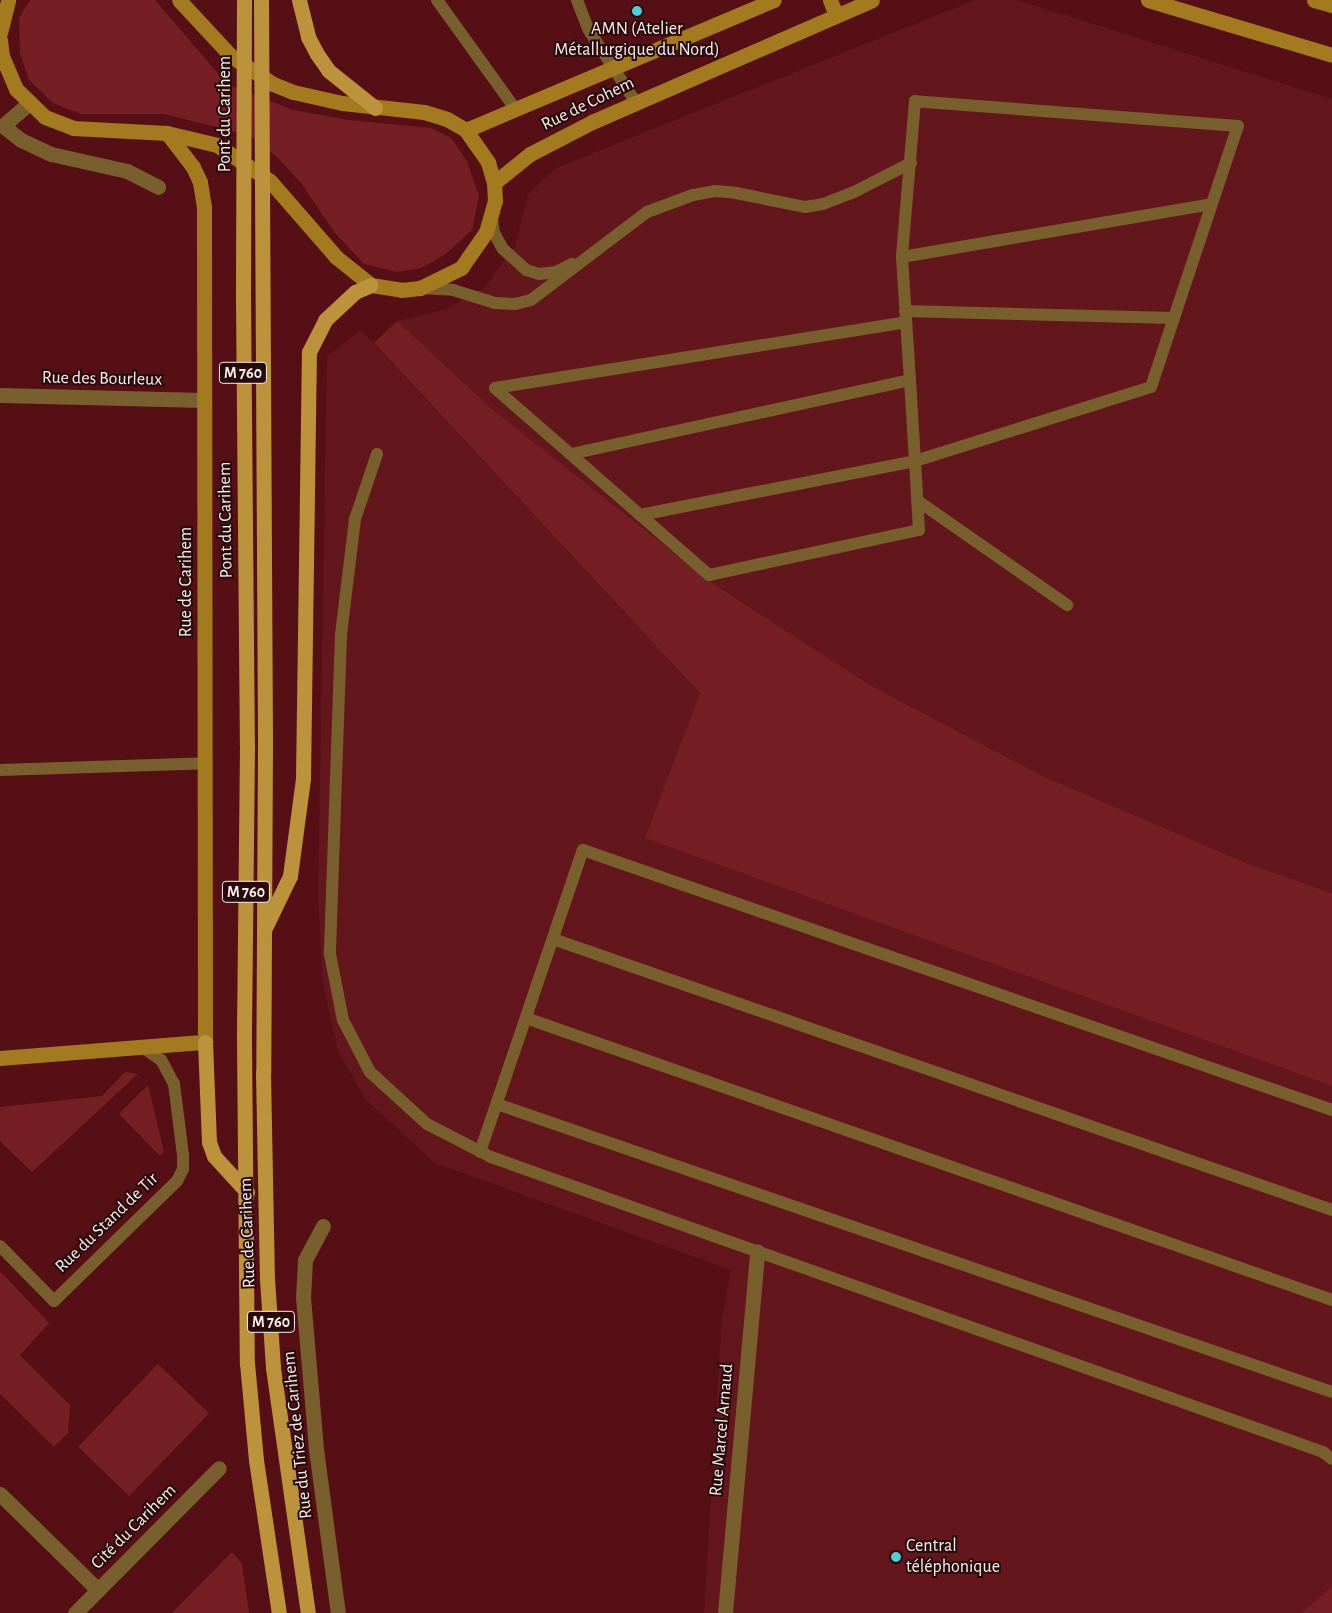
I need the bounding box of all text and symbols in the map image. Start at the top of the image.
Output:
marker: AMN (Atelier Métallurgique du Nord) [631,5,643,17]
place label: AMN (Atelier Métallurgique du Nord) [554,19,720,62]
street label: Pont du Carihem [214,56,236,172]
street label: Rue de Cohem [538,72,638,136]
road number: M 760 [218,359,268,386]
street label: Rue des Bourleux [42,367,162,391]
street label: Pont du Carihem [214,462,238,578]
street label: Rue de Carihem [175,527,197,637]
road number: M 760 [221,879,271,906]
street label: Rue du Stand de Tir [51,1168,163,1278]
street label: Rue de Carihem [235,1177,261,1289]
road number: M 760 [246,1308,296,1335]
street label: Rue du Triez de Carihem [278,1350,318,1520]
street label: Rue Marcel Arnaud [705,1363,739,1497]
street label: Cité du Carihem [87,1480,181,1574]
place label: Central téléphonique [906,1536,1000,1578]
marker: Central téléphonique [890,1551,902,1563]

